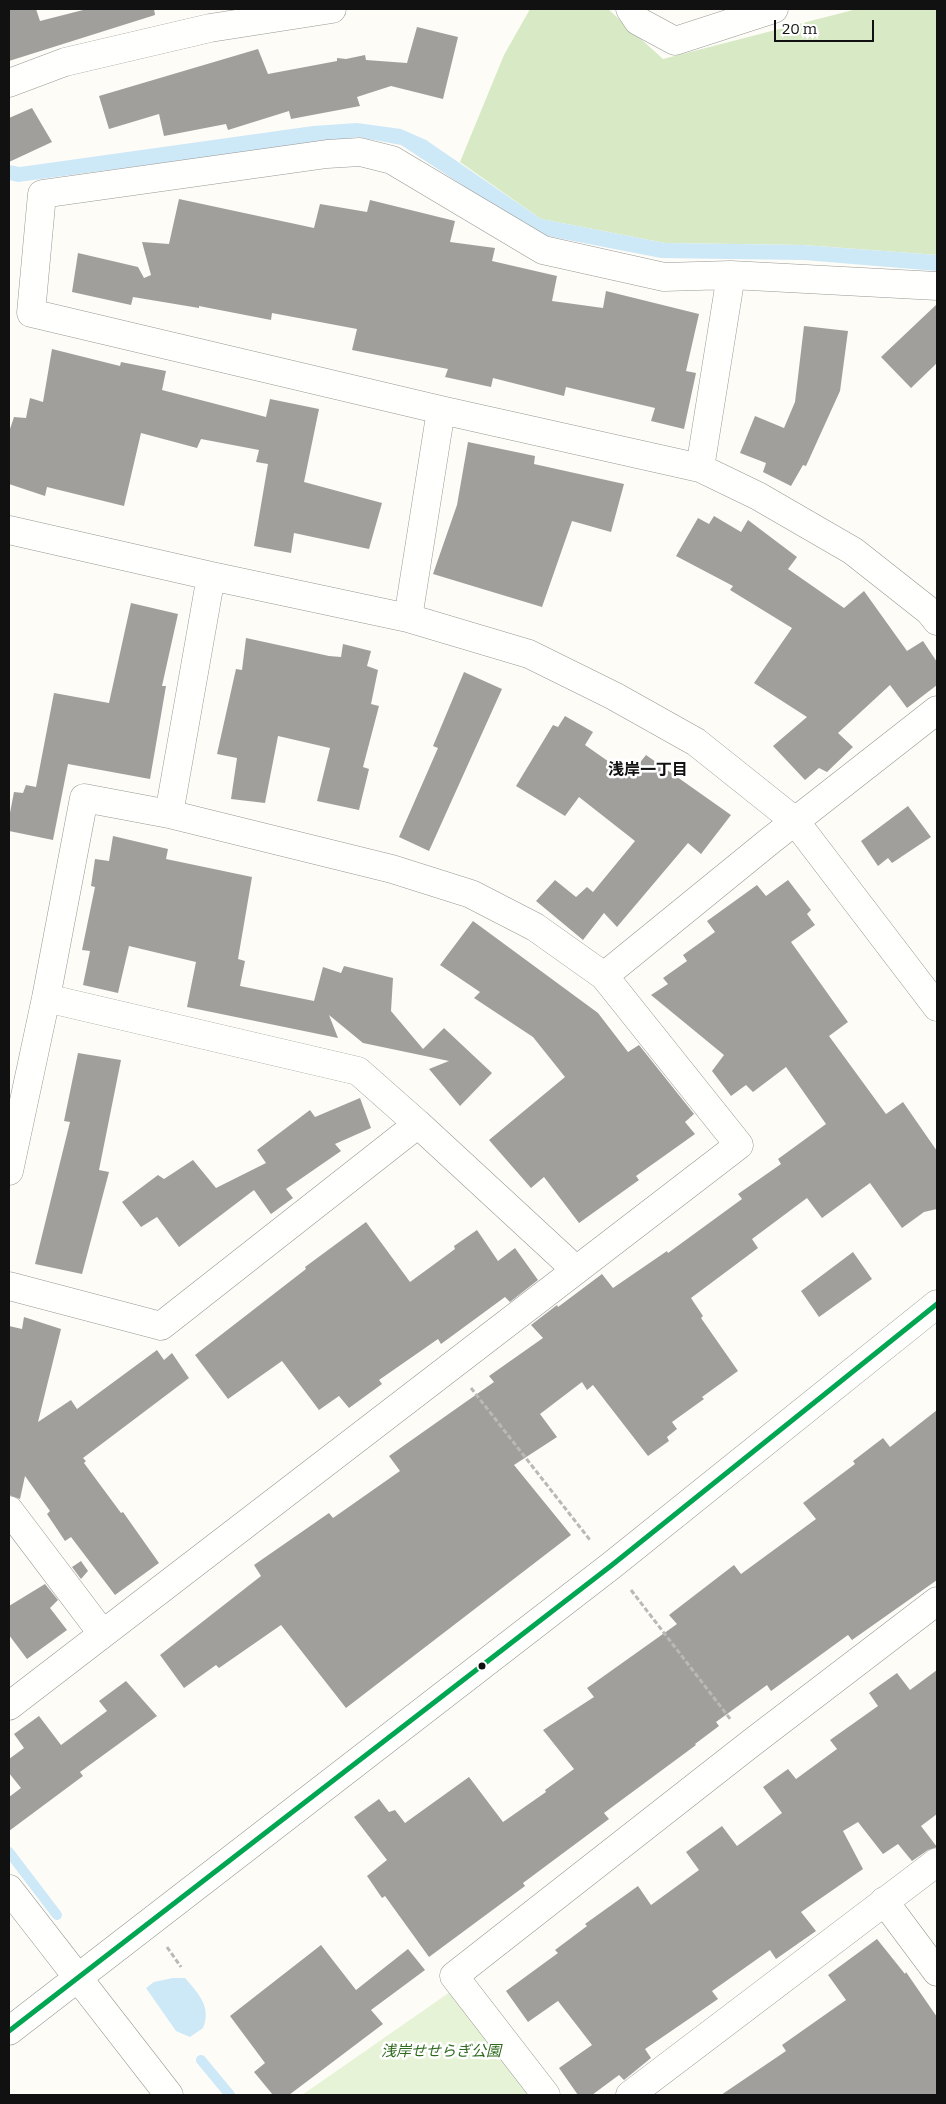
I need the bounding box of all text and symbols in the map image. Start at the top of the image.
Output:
scale bar [776,10,876,42]
text: 20 m [782,20,817,38]
district label: 浅岸一丁目 [608,761,688,781]
unlabelled marker [477,1661,487,1671]
park label: 浅岸せせらぎ公園 [381,2043,501,2061]

